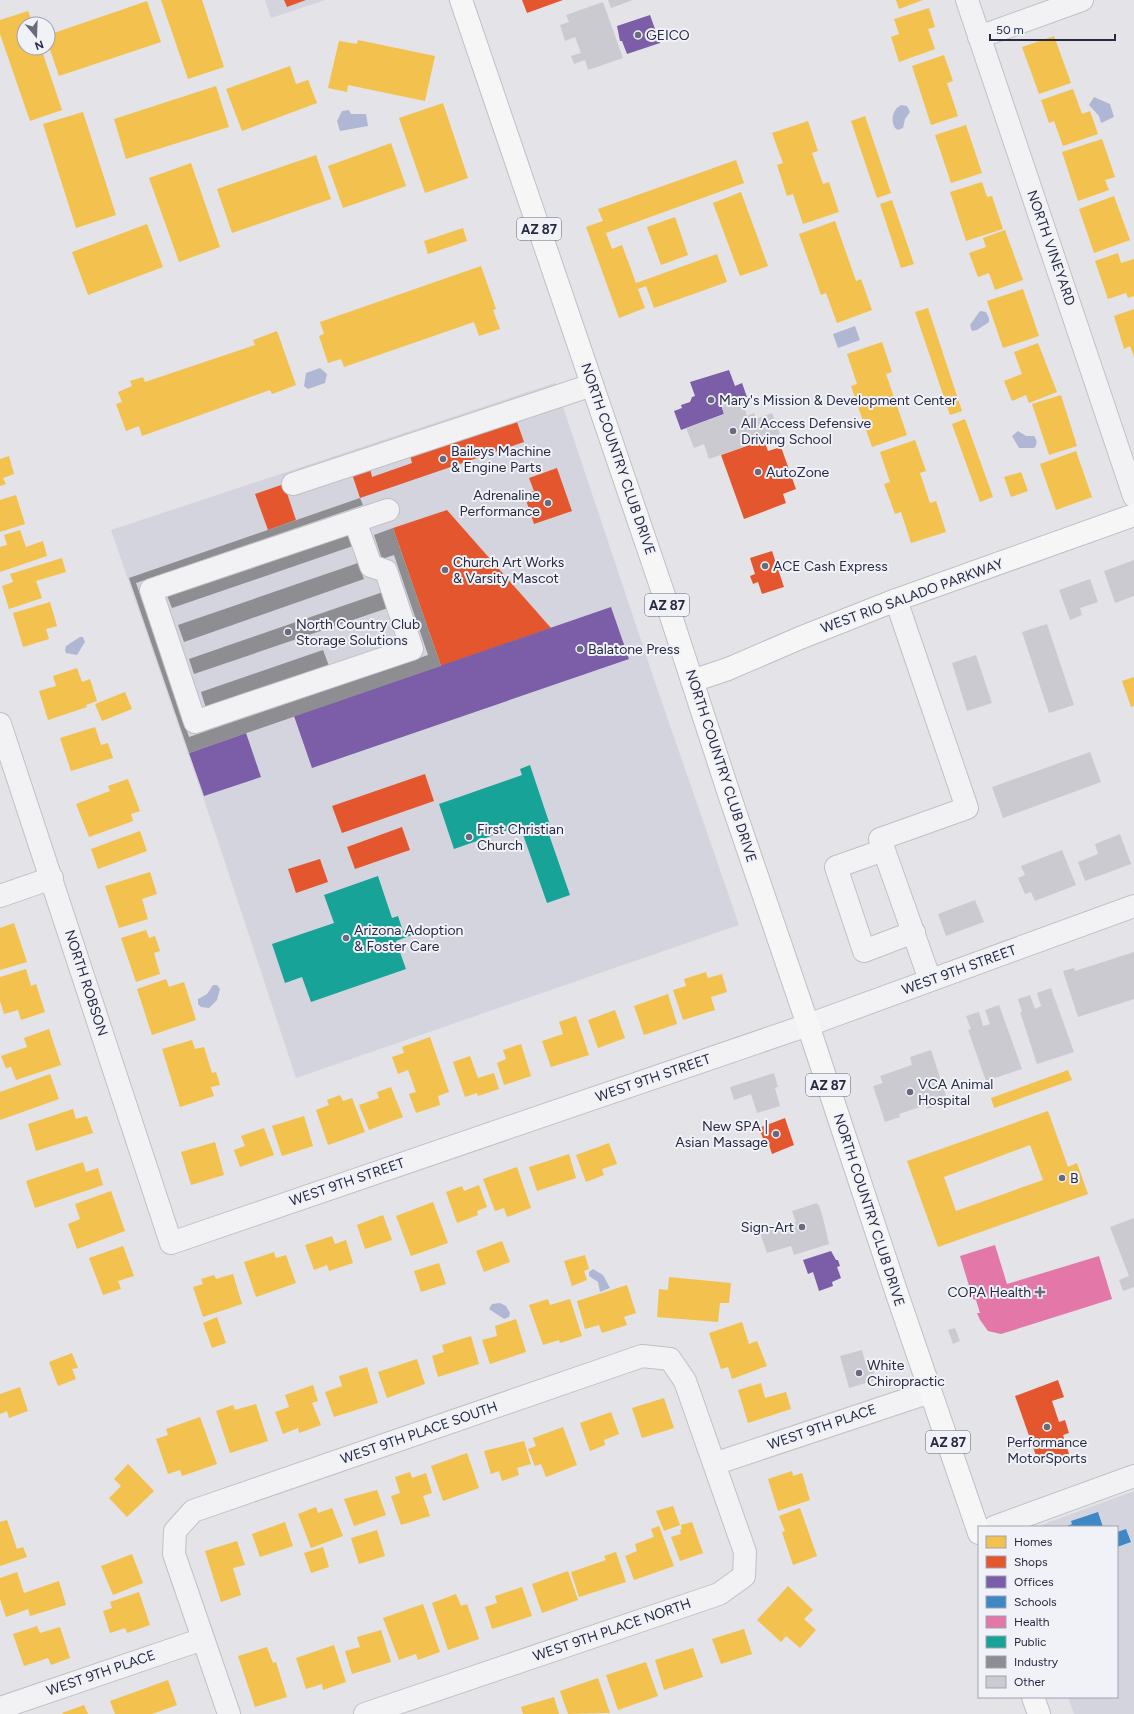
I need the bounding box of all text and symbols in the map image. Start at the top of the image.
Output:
north arrow [16,16,56,56]
scale bar [990,16,1115,42]
text: 50 m [996,23,1024,37]
place label: GEICO [646,27,690,44]
marker: GEICO [633,30,643,40]
text: N [33,37,45,53]
street label: NORTH VINEYARD [1023,188,1079,308]
road number: AZ 87 [517,218,561,240]
street label: NORTH COUNTRY CLUB DRIVE [577,361,659,557]
place label: Mary's Mission & Development Center [719,392,957,409]
marker: Mary's Mission & Development Center [706,395,716,405]
place label: All Access Defensive Driving School [741,415,872,448]
marker: All Access Defensive Driving School [728,426,738,436]
place label: Baileys Machine & Engine Parts [451,443,551,476]
marker: Baileys Machine & Engine Parts [438,454,448,464]
place label: AutoZone [766,464,830,481]
marker: AutoZone [753,467,763,477]
place label: Adrenaline Performance [460,487,540,520]
marker: Adrenaline Performance [543,498,553,508]
place label: Church Art Works & Varsity Mascot [453,554,564,587]
street label: WEST RIO SALADO PARKWAY [818,555,1006,637]
place label: ACE Cash Express [773,558,888,575]
marker: ACE Cash Express [760,561,770,571]
marker: Church Art Works & Varsity Mascot [440,565,450,575]
road number: AZ 87 [645,594,689,616]
place label: North Country Club Storage Solutions [296,616,420,649]
marker: North Country Club Storage Solutions [283,627,293,637]
place label: Balatone Press [588,641,680,658]
marker: Balatone Press [575,644,585,654]
street label: NORTH COUNTRY CLUB DRIVE [682,667,760,865]
place label: First Christian Church [477,821,564,854]
marker: First Christian Church [464,832,474,842]
place label: Arizona Adoption & Foster Care [354,922,464,955]
street label: NORTH ROBSON [61,928,111,1038]
marker: Arizona Adoption & Foster Care [341,933,351,943]
street label: WEST 9TH STREET [899,941,1019,999]
street label: WEST 9TH STREET [593,1050,713,1106]
road number: AZ 87 [806,1074,850,1096]
place label: VCA Animal Hospital [918,1076,993,1109]
marker: VCA Animal Hospital [905,1087,915,1097]
street label: NORTH COUNTRY CLUB DRIVE [830,1111,908,1309]
place label: New SPA | Asian Massage [675,1118,768,1151]
marker: New SPA | Asian Massage [771,1129,781,1139]
street label: WEST 9TH STREET [287,1154,407,1210]
place label: B [1070,1170,1079,1187]
marker: B [1057,1173,1067,1183]
place label: Sign-Art [741,1219,794,1236]
marker: Sign-Art [797,1222,807,1232]
place label: COPA Health [948,1284,1031,1301]
marker: COPA Health [1034,1286,1046,1298]
place label: White Chiropractic [867,1357,945,1390]
marker: White Chiropractic [854,1368,864,1378]
street label: WEST 9TH PLACE SOUTH [338,1398,500,1468]
street label: WEST 9TH PLACE [765,1400,879,1454]
marker: Performance MotorSports [1042,1422,1052,1432]
road number: AZ 87 [926,1431,970,1453]
place label: Performance MotorSports [1007,1434,1088,1467]
legend [978,1526,1118,1698]
text: Homes [1014,1535,1053,1549]
text: Shops [1014,1555,1048,1569]
text: Offices [1014,1575,1054,1589]
street label: WEST 9TH PLACE NORTH [531,1595,693,1665]
text: Schools [1014,1595,1057,1609]
text: Health [1014,1615,1050,1629]
text: Public [1014,1635,1047,1649]
street label: WEST 9TH PLACE [44,1646,158,1700]
text: Industry [1014,1655,1059,1669]
text: Other [1014,1675,1045,1689]

